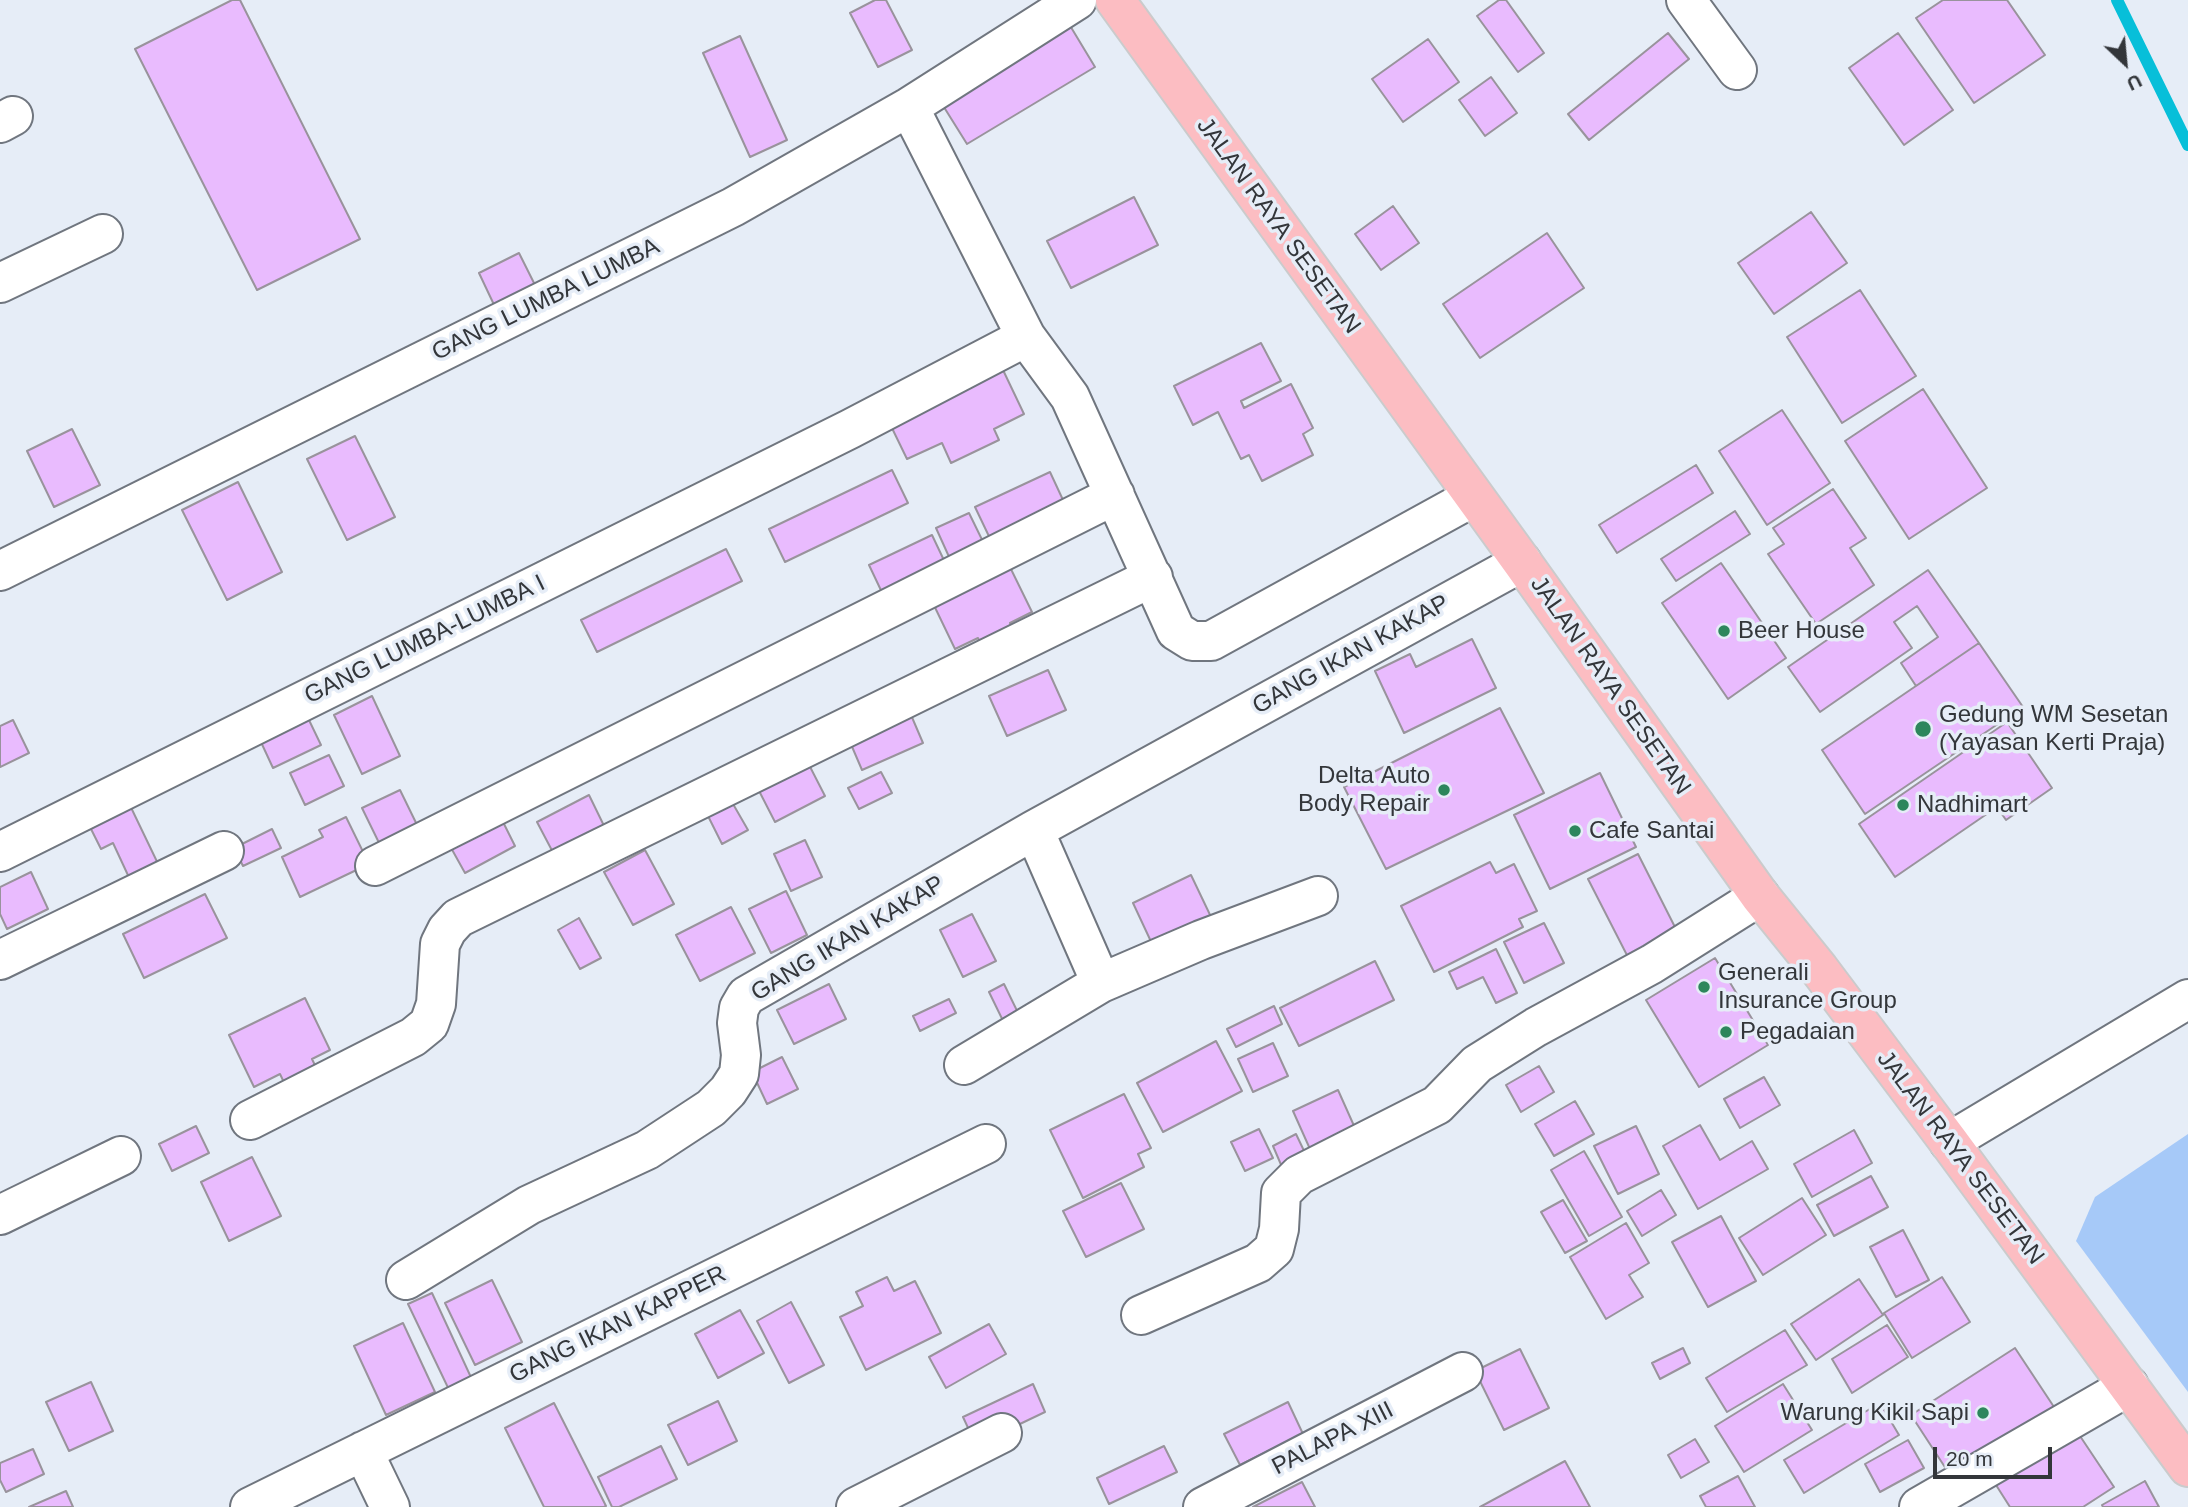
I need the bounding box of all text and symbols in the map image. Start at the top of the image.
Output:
north arrow [2090,28,2160,98]
text: U [2124,70,2145,95]
street label: JALAN RAYA SESETAN [1190,112,1366,340]
street label: GANG LUMBA LUMBA [428,232,664,368]
street label: GANG LUMBA-LUMBA I [300,569,550,711]
street label: JALAN RAYA SESETAN [1524,571,1696,801]
street label: GANG IKAN KAKAP [1248,589,1454,721]
place label: Beer House [1738,617,1865,645]
marker: Beer House [1716,623,1732,639]
place label: Gedung WM Sesetan (Yayasan Kerti Praja) [1939,701,2168,757]
marker: Gedung WM Sesetan (Yayasan Kerti Praja) [1913,719,1933,739]
place label: Delta Auto Body Repair [1298,762,1430,818]
marker: Delta Auto Body Repair [1436,782,1452,798]
place label: Nadhimart [1917,791,2028,819]
marker: Nadhimart [1895,797,1911,813]
place label: Cafe Santai [1589,817,1714,845]
marker: Cafe Santai [1567,823,1583,839]
street label: GANG IKAN KAKAP [746,870,950,1008]
place label: Generali Insurance Group [1718,959,1897,1015]
marker: Generali Insurance Group [1696,979,1712,995]
place label: Pegadaian [1740,1018,1855,1046]
marker: Pegadaian [1718,1024,1734,1040]
street label: JALAN RAYA SESETAN [1870,1045,2050,1271]
street label: GANG IKAN KAPPER [505,1260,731,1390]
street label: PALAPA XIII [1267,1396,1399,1482]
place label: Warung Kikil Sapi [1780,1399,1969,1427]
marker: Warung Kikil Sapi [1975,1405,1991,1421]
scale bar [1936,1434,2055,1478]
text: 20 m [1946,1447,1993,1470]

